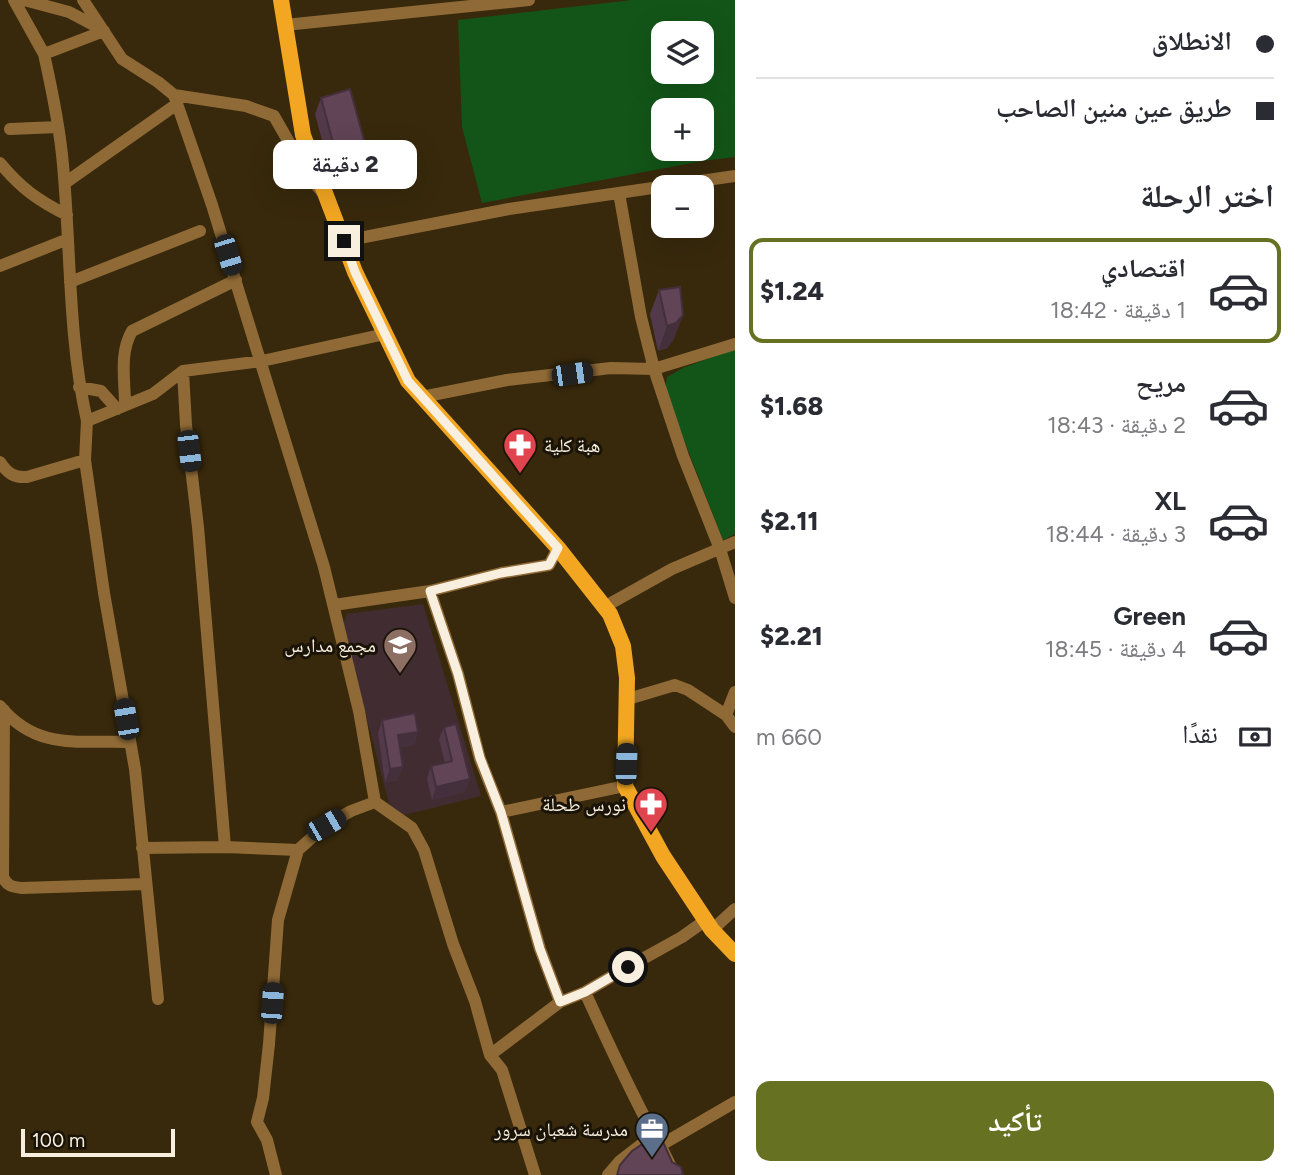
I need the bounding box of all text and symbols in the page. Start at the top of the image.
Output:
map controls [651,21,714,238]
button: layers [651,21,714,84]
text: الانطلاق [1152,25,1232,57]
text: طريق عين منين الصاحب [996,92,1232,124]
button: + [651,98,714,161]
callout: 2 دقيقة [272,140,416,188]
text: 2 دقيقة [311,150,379,178]
button: − [651,175,714,238]
text: اختر الرحلة [1140,177,1274,215]
route end [328,225,360,257]
car [212,232,245,278]
text: اقتصادي [1101,252,1186,284]
icon: car [1207,259,1270,322]
text: $1.24 [760,275,824,307]
text: 1 دقيقة · 18:42 [1050,296,1186,324]
car [550,361,595,387]
text: مريح [1136,367,1186,399]
icon: car [1207,374,1270,437]
text: $1.68 [760,390,823,422]
text: 2 دقيقة · 18:43 [1047,411,1186,439]
pharmacy icon: هبة كلية [501,426,539,475]
car [177,429,202,473]
place label: هبة كلية [544,434,600,457]
text: XL [1154,485,1186,517]
icon: car [1207,489,1270,552]
text: $2.11 [760,505,819,537]
text: 3 دقيقة · 18:44 [1046,520,1186,548]
text: Green [1113,600,1186,632]
icon: car [1207,604,1270,667]
text: $2.21 [760,620,823,652]
school or university icon: مجمع مدارس [381,626,419,675]
place label: مجمع مدارس [284,634,376,658]
text: 4 دقيقة · 18:45 [1045,635,1186,663]
car [113,696,140,742]
text: نقدًا [1182,718,1218,750]
icon: cash [1236,718,1274,756]
text: 660 m [756,723,822,751]
car [615,743,638,785]
pharmacy icon: نورس طحلة [632,785,670,834]
place label: نورس طحلة [542,793,626,816]
car [303,805,350,845]
route start [612,951,644,983]
car [261,981,284,1025]
button: تأكيد [756,1081,1274,1161]
office icon: مدرسة شعبان سرور [633,1110,671,1159]
place label: مدرسة شعبان سرور [493,1118,628,1141]
scale bar [21,1126,175,1158]
text: 100 m [32,1129,85,1152]

